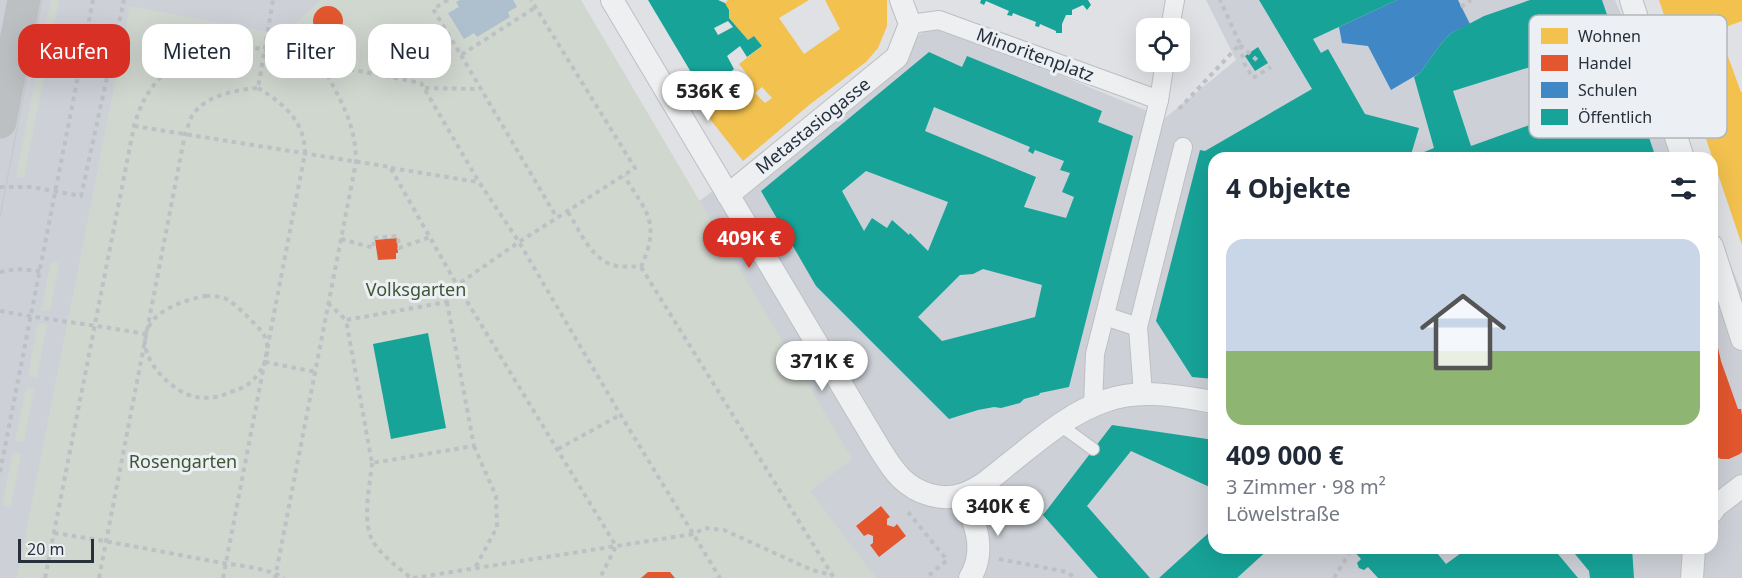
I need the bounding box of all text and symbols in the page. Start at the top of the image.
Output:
legend [1529,15,1727,138]
map controls [1136,18,1190,72]
button: locate [1136,18,1190,72]
street label: Minoritenplatz [973,22,1098,86]
chip: Kaufen [18,24,130,78]
chip: Mieten [142,24,253,78]
chip: Filter [265,24,356,78]
chip: Neu [368,24,451,78]
text: Wohnen [1578,25,1641,47]
text: Handel [1578,52,1632,74]
pin: 536K € [659,71,757,122]
street label: Metastasiogasse [750,72,875,179]
text: 536K € [676,77,740,104]
text: Schulen [1578,79,1637,101]
text: Öffentlich [1578,106,1652,128]
text: 4 Objekte [1226,170,1351,206]
icon: filters [1667,172,1700,205]
pin: 409K € [700,218,798,269]
text: 409K € [717,224,781,251]
park label: Volksgarten [366,277,466,301]
icon: home [1409,278,1517,386]
pin: 371K € [773,341,871,392]
text: 371K € [790,347,854,374]
text: 409 000 € [1226,437,1344,473]
park label: Rosengarten [129,449,237,473]
text: 3 Zimmer · 98 m² [1226,473,1386,500]
pin: 340K € [949,486,1047,537]
text: 340K € [966,492,1030,519]
text: Löwelstraße [1226,500,1340,527]
scale bar [18,536,94,564]
text: 20 m [27,538,64,560]

